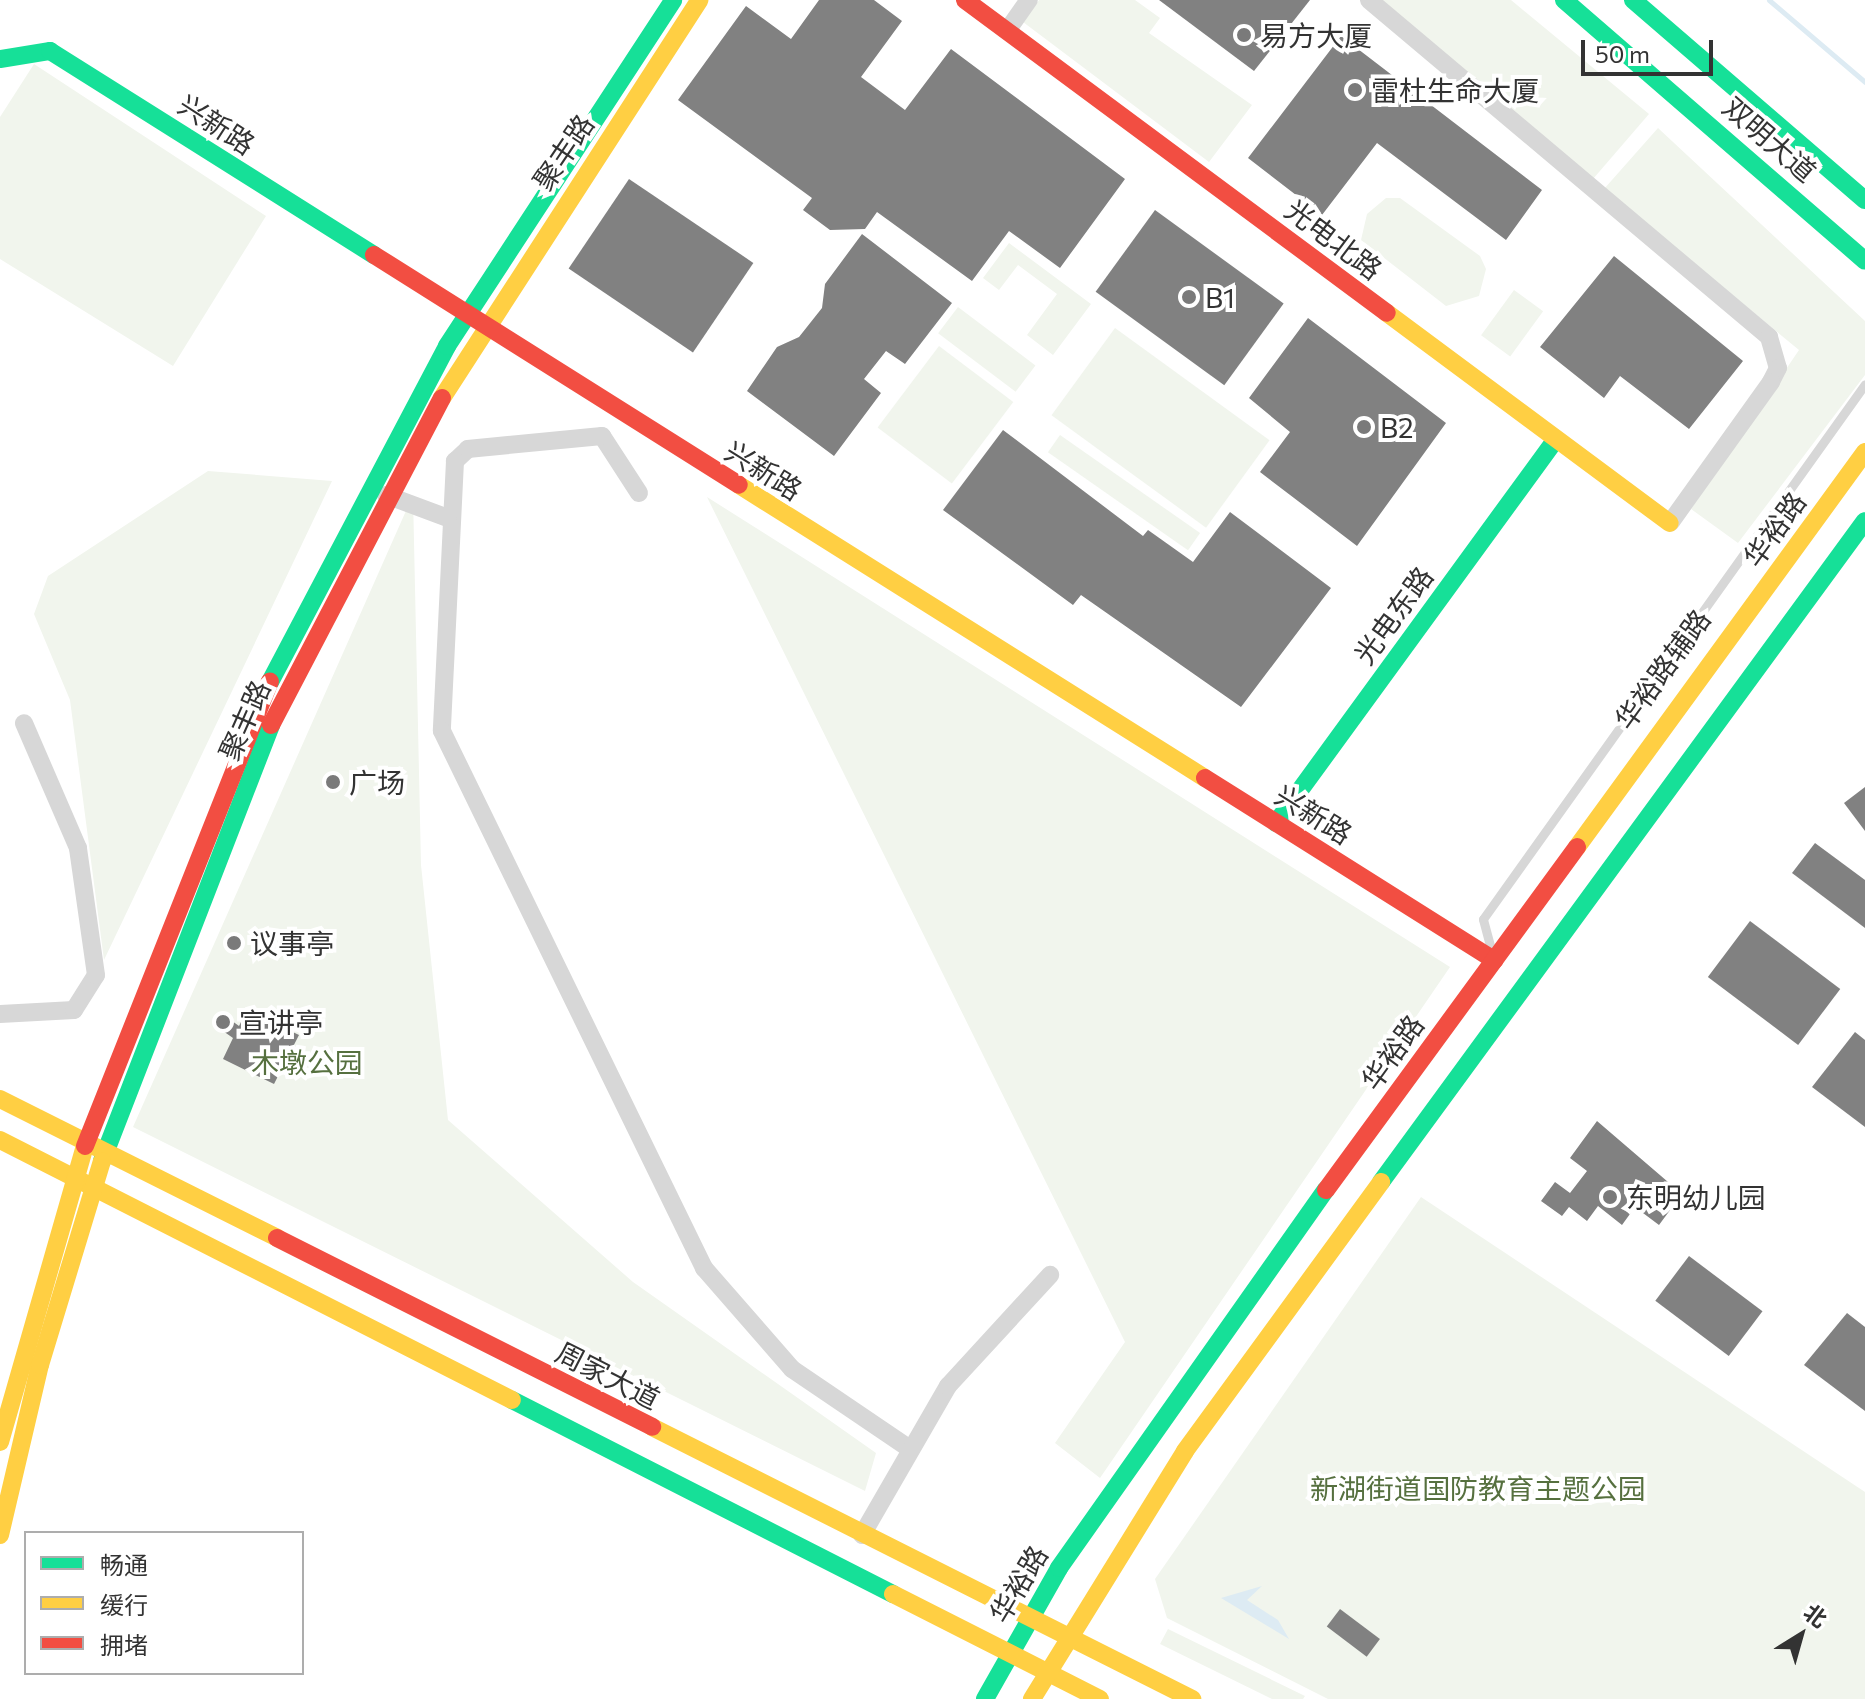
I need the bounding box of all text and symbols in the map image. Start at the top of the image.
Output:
place label: 易方大厦 [1260,18,1372,52]
scale bar [1585,24,1717,74]
marker: 易方大厦 [1235,26,1253,44]
text: 50 m [1595,39,1650,68]
place label: 雷杜生命大厦 [1371,73,1539,107]
marker: 雷杜生命大厦 [1346,81,1364,99]
street label: 兴新路 [173,87,261,161]
street label: 双明大道 [1717,90,1823,188]
street label: 聚丰路 [526,108,600,196]
street label: 光电北路 [1279,192,1389,286]
place label: B1 [1205,280,1235,314]
marker: B1 [1180,288,1198,306]
place label: B2 [1380,410,1414,444]
marker: B2 [1355,418,1373,436]
street label: 兴新路 [719,433,809,507]
street label: 华裕路 [1736,485,1812,573]
street label: 光电东路 [1346,560,1440,670]
street label: 华裕路辅路 [1607,602,1717,736]
street label: 聚丰路 [212,675,276,765]
place label: 广场 [349,765,405,799]
marker: 广场 [324,773,342,791]
street label: 兴新路 [1269,777,1359,851]
place label: 议事亭 [250,926,334,960]
marker: 议事亭 [225,934,243,952]
place label: 宣讲亭 [239,1005,323,1039]
street label: 华裕路 [1354,1008,1430,1096]
marker: 宣讲亭 [214,1013,232,1031]
park label: 木墩公园 [251,1045,363,1079]
place label: 东明幼儿园 [1626,1180,1766,1214]
marker: 东明幼儿园 [1601,1188,1619,1206]
street label: 周家大道 [550,1335,666,1415]
park label: 新湖街道国防教育主题公园 [1310,1471,1646,1505]
legend [24,1531,304,1675]
street label: 华裕路 [982,1539,1054,1629]
text: 畅通 [100,1550,148,1579]
text: 缓行 [100,1590,148,1619]
north arrow [1761,1595,1841,1675]
text: 北 [1799,1598,1833,1633]
text: 拥堵 [100,1630,148,1659]

